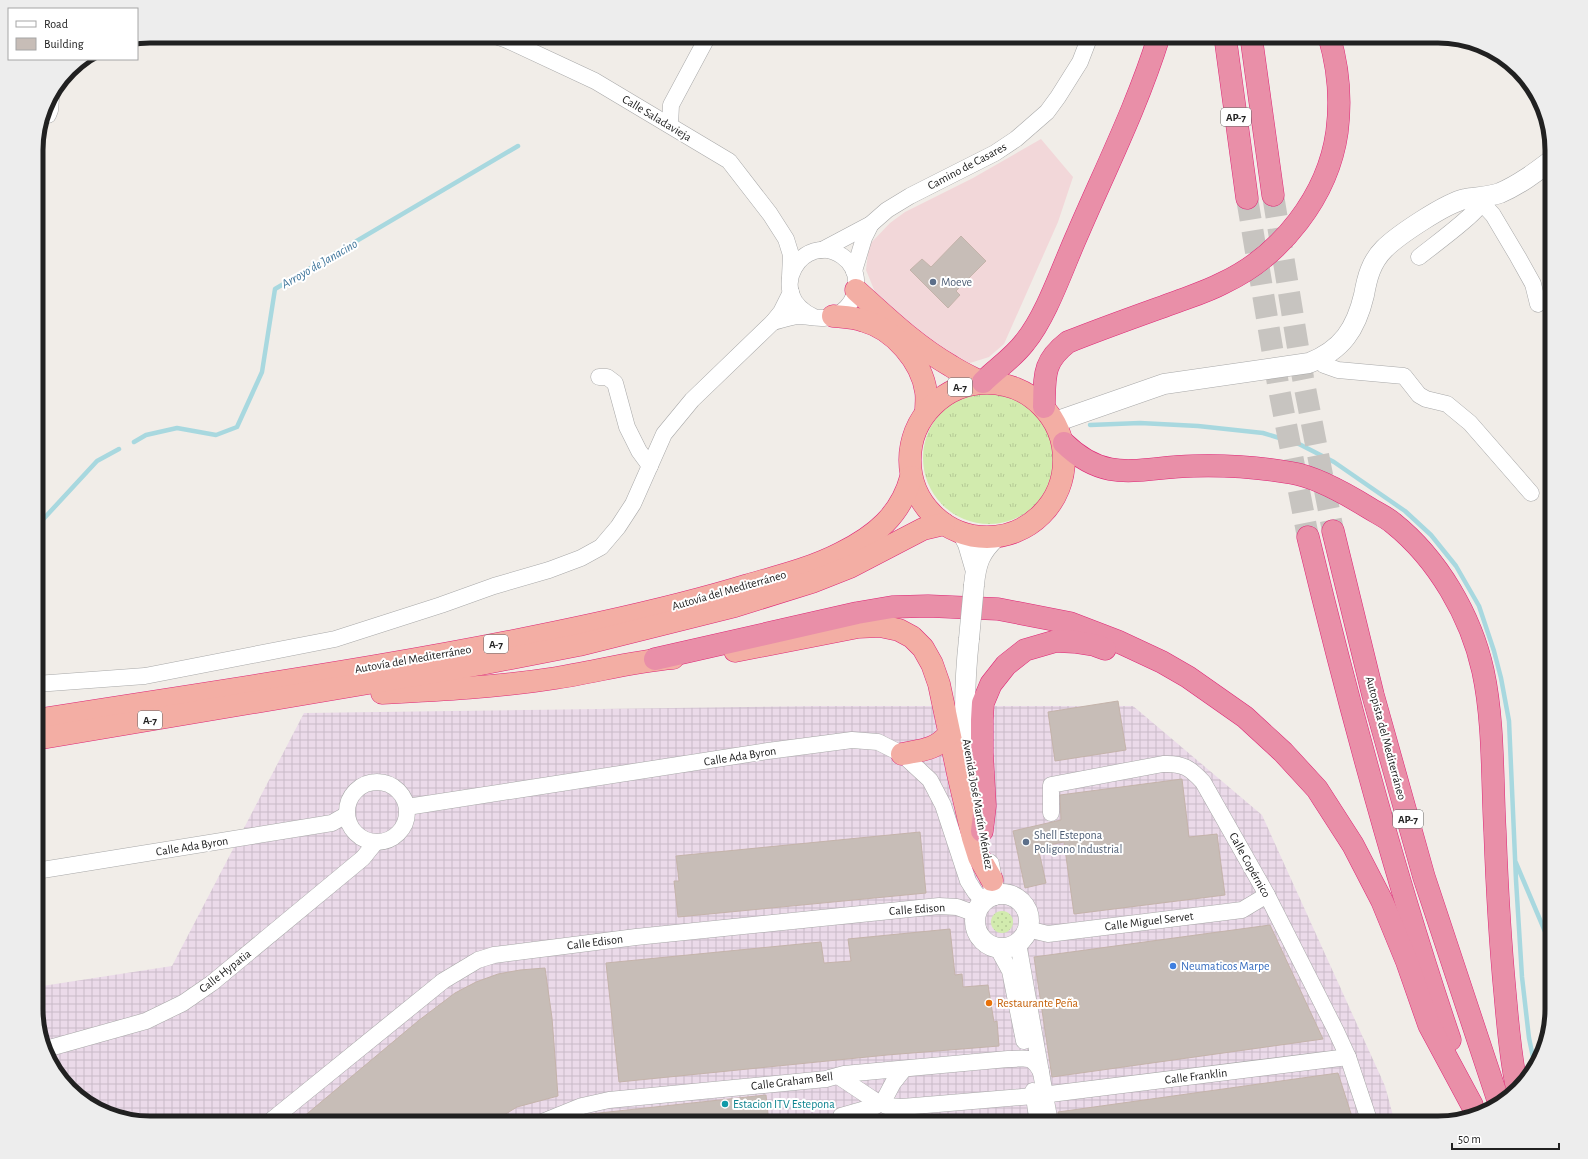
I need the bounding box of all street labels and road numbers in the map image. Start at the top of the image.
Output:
street label: Calle Saladavieja [620,93,694,144]
road number: AP-7 [1221,108,1251,126]
street label: Camino de Casares [926,140,1008,192]
road number: A-7 [948,378,972,396]
street label: Autovía del Mediterráneo [671,568,788,612]
road number: A-7 [484,635,508,653]
street label: Autovía del Mediterráneo [354,643,472,675]
street label: Autopista del Mediterráneo [1364,675,1408,801]
road number: A-7 [138,711,162,729]
street label: Avenida José Martín Méndez [961,738,995,870]
street label: Calle Ada Byron [703,744,777,769]
road number: AP-7 [1393,810,1423,828]
street label: Calle Copérnico [1227,830,1273,900]
street label: Calle Ada Byron [155,834,229,859]
street label: Calle Edison [889,901,945,917]
street label: Calle Miguel Servet [1104,910,1194,932]
street label: Calle Edison [566,933,624,951]
street label: Calle Hypatia [197,947,254,996]
street label: Calle Franklin [1164,1066,1228,1086]
street label: Calle Graham Bell [750,1070,834,1092]

